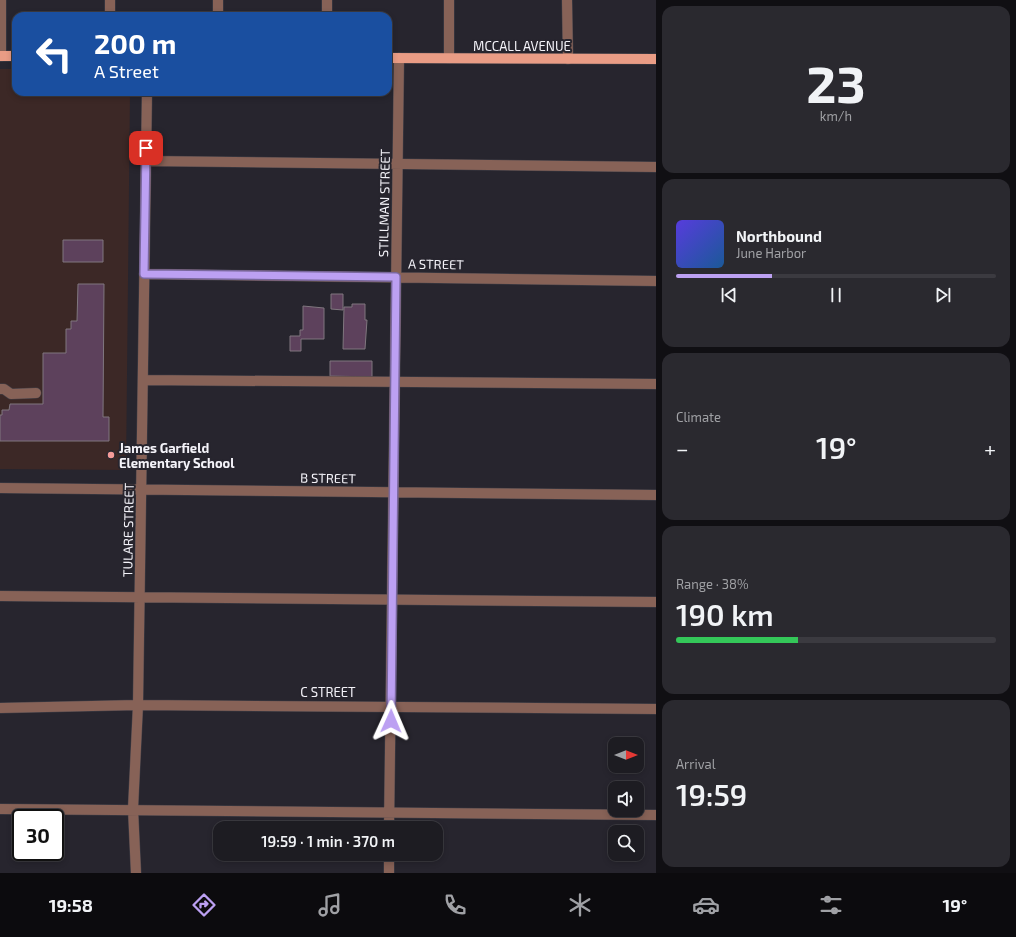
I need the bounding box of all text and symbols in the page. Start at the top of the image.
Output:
text: 200 m [94,26,176,60]
icon: left [28,28,80,80]
street label: MCCALL AVENUE [473,38,571,54]
text: 23 [806,51,866,113]
text: A Street [94,60,159,82]
text: km/h [820,108,852,124]
pin [129,131,163,165]
icon: arrive [135,137,157,159]
street label: STILLMAN STREET [375,148,393,257]
text: Northbound [736,227,822,245]
text: June Harbor [736,245,806,261]
street label: A STREET [408,256,464,272]
icon: previous [718,284,740,306]
icon: pause [825,284,847,306]
icon: next [932,284,954,306]
text: Climate [676,409,721,425]
text: 19° [816,429,857,465]
text: − [676,435,689,461]
text: + [984,435,996,461]
place label: James Garfield Elementary School [119,440,235,471]
marker: James Garfield Elementary School [106,450,116,460]
street label: B STREET [300,470,357,486]
street label: TULARE STREET [119,482,137,577]
text: Range · 38% [676,576,749,592]
text: 190 km [676,596,774,632]
street label: C STREET [300,684,356,700]
position arrow [370,700,412,742]
north arrow [608,737,644,773]
map controls [608,737,644,861]
text: Arrival [676,756,716,772]
text: 19:59 [676,776,747,812]
button: sound [608,781,644,817]
speed limit sign: 30 [12,809,64,861]
button: search [608,825,644,861]
text: 19:59 · 1 min · 370 m [261,832,395,850]
icon: directions [190,891,218,919]
icon: music [316,891,344,919]
icon: phone [441,891,469,919]
icon: climate [566,891,594,919]
icon: car [692,891,720,919]
icon: filters [817,891,845,919]
text: 19:58 [49,894,93,916]
text: 19° [943,894,967,916]

